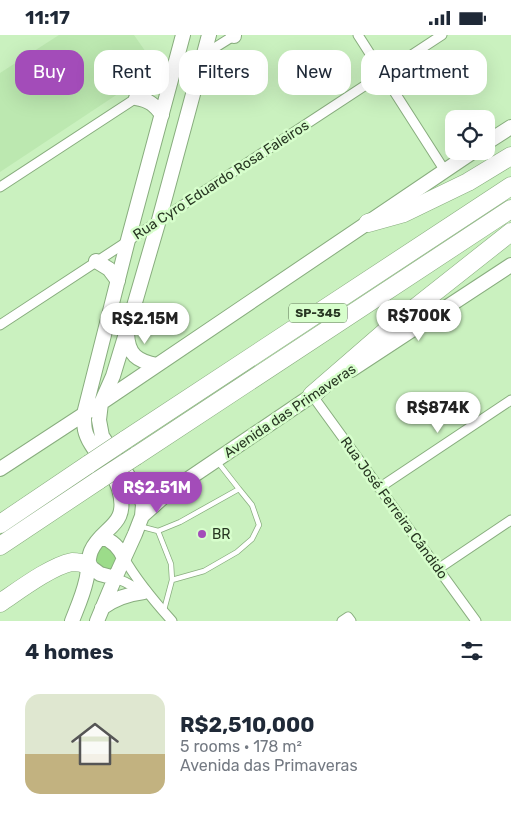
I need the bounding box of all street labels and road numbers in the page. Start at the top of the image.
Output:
street label: Rua Cyro Eduardo Rosa Faleiros [130,117,312,243]
road number: SP-345 [289,303,347,323]
street label: Avenida das Primaveras [221,360,359,462]
street label: Rua José Ferreira Cândido [337,434,451,582]

